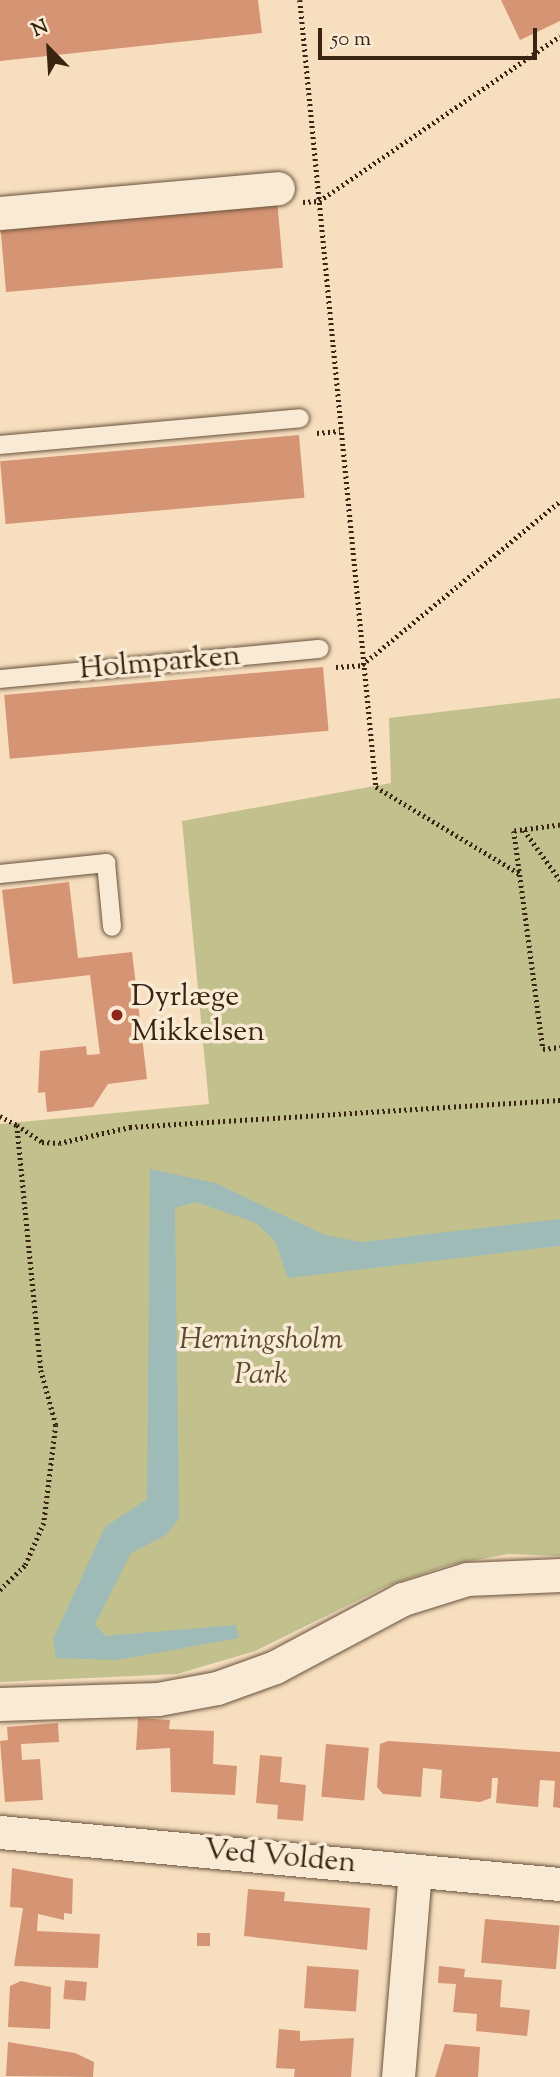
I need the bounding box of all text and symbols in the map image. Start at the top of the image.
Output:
north arrow [14,14,84,84]
text: N [28,14,53,45]
scale bar [322,14,541,58]
text: 50 m [331,25,371,55]
street label: Holmparken [78,639,242,689]
place label: Dyrlæge Mikkelsen [131,980,265,1050]
marker: Dyrlæge Mikkelsen [109,1007,125,1023]
park label: Herningsholm Park [179,1323,343,1394]
street label: Ved Volden [202,1833,358,1883]

